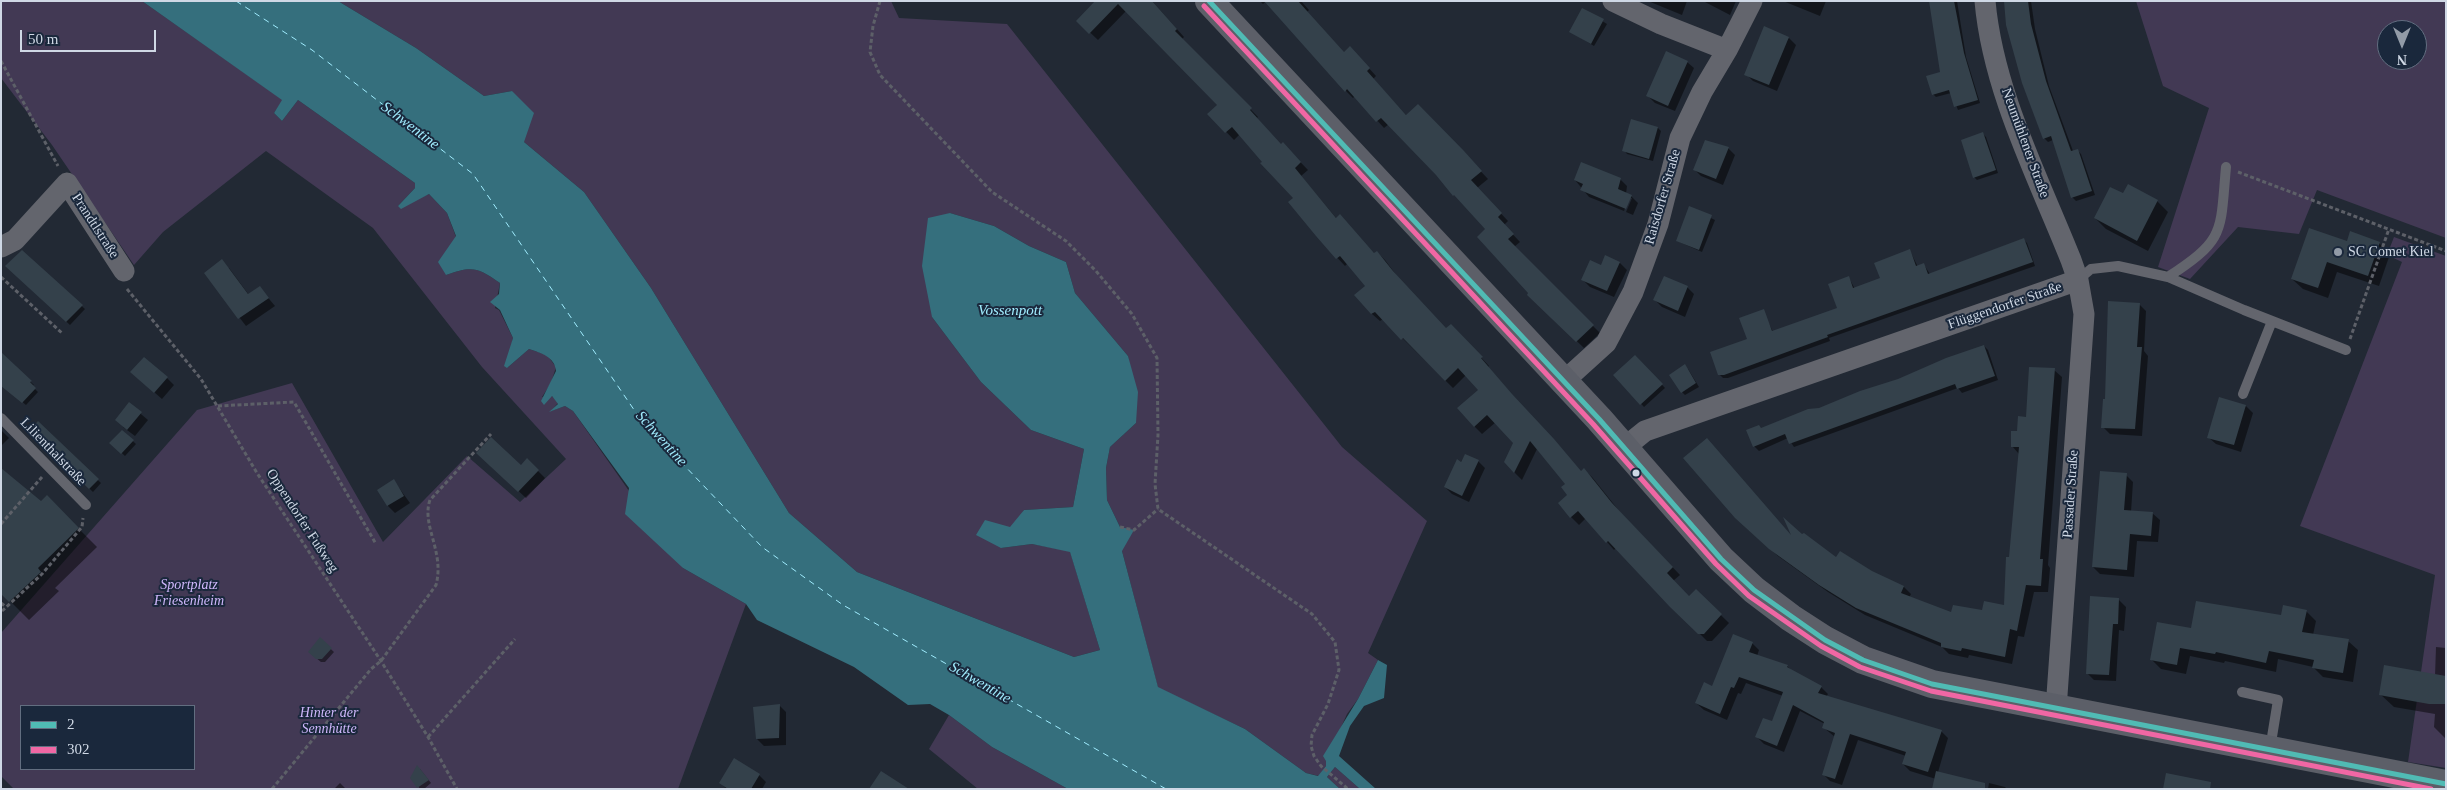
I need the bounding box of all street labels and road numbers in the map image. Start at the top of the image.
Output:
street label: Neumühlener Straße [1997,86,2053,200]
street label: Raisdorfer Straße [1641,147,1685,247]
street label: Prandtlstraße [68,190,122,262]
street label: Flüggendorfer Straße [1946,279,2064,333]
street label: Lilienthalstraße [16,415,90,489]
street label: Passader Straße [2060,449,2082,539]
street label: Oppendorfer Fußweg [262,466,342,576]

